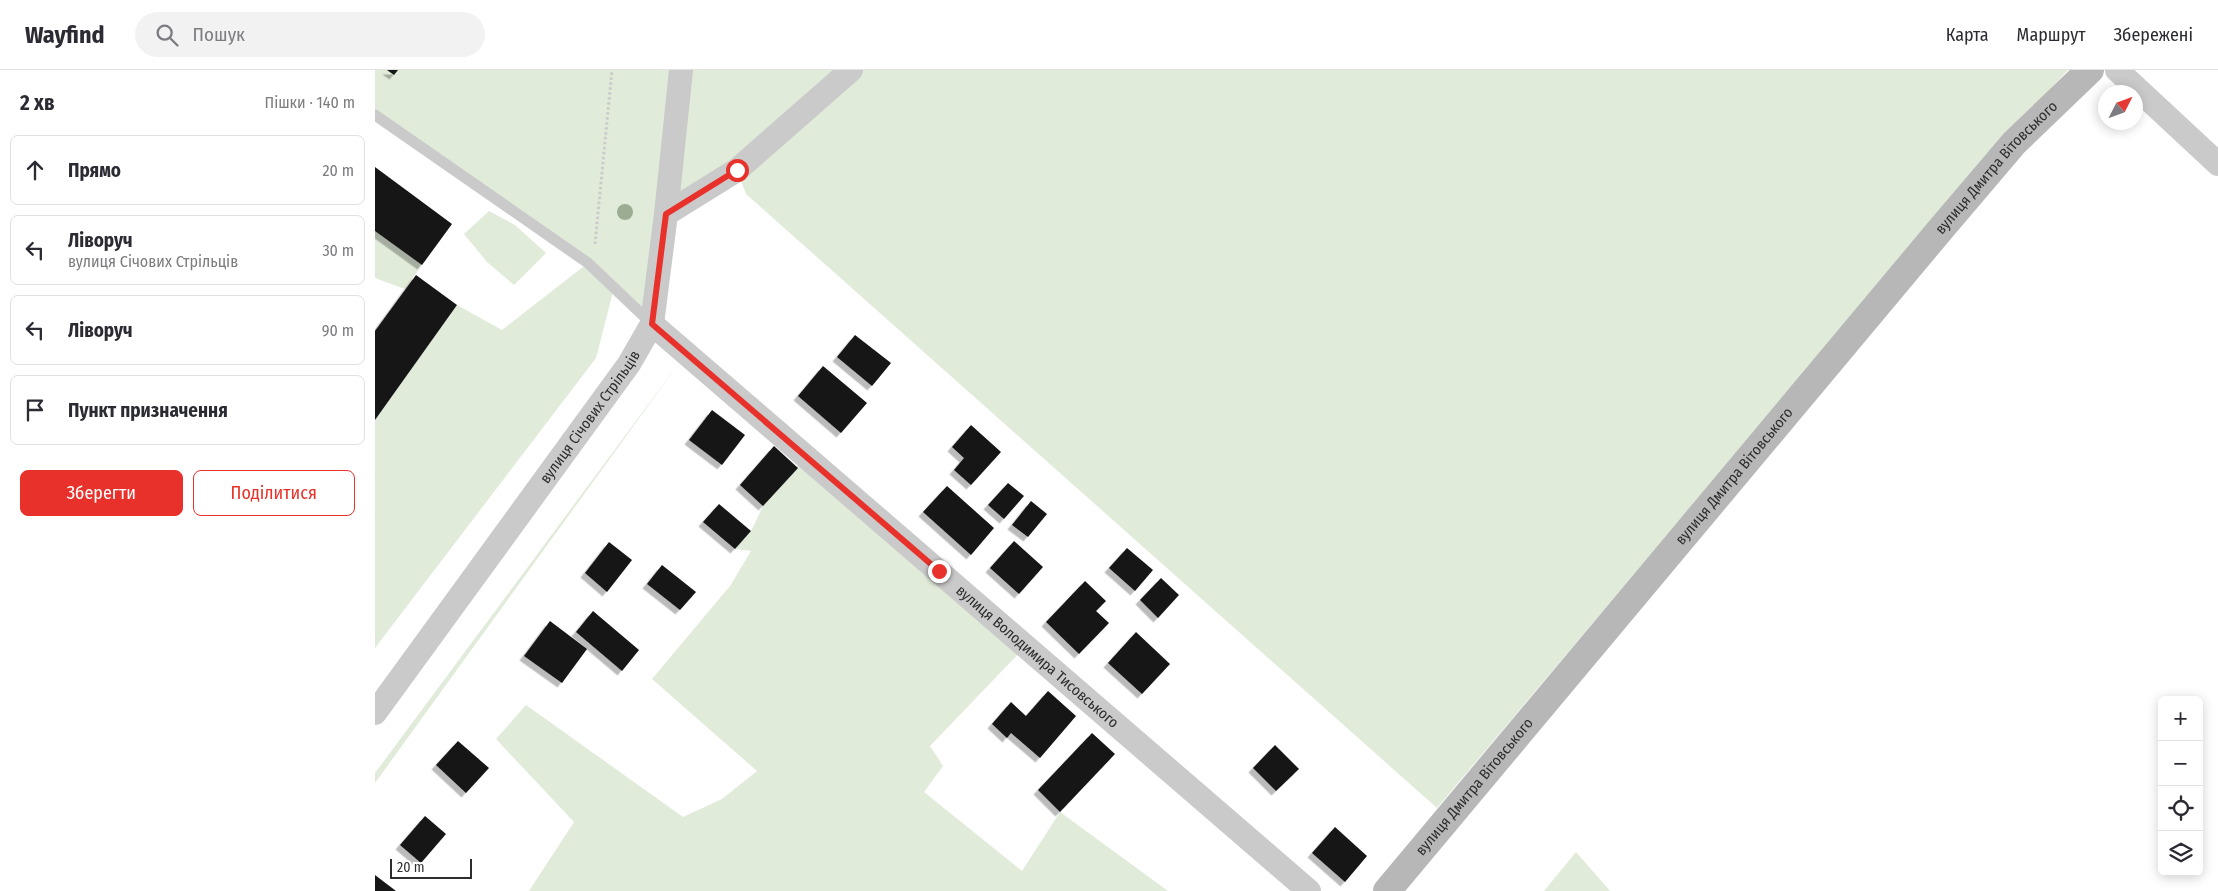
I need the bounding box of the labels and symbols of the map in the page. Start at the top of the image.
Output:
north arrow [2098,85,2143,130]
street label: вулиця Дмитра Вітовського [1931,97,2061,238]
route start [726,159,749,182]
street label: вулиця Січових Стрільців [536,347,644,487]
street label: вулиця Дмитра Вітовського [1672,404,1797,548]
route end [928,560,951,583]
street label: вулиця Володимира Тисовського [952,581,1122,732]
street label: вулиця Дмитра Вітовського [1412,714,1537,859]
scale bar [390,856,473,879]

